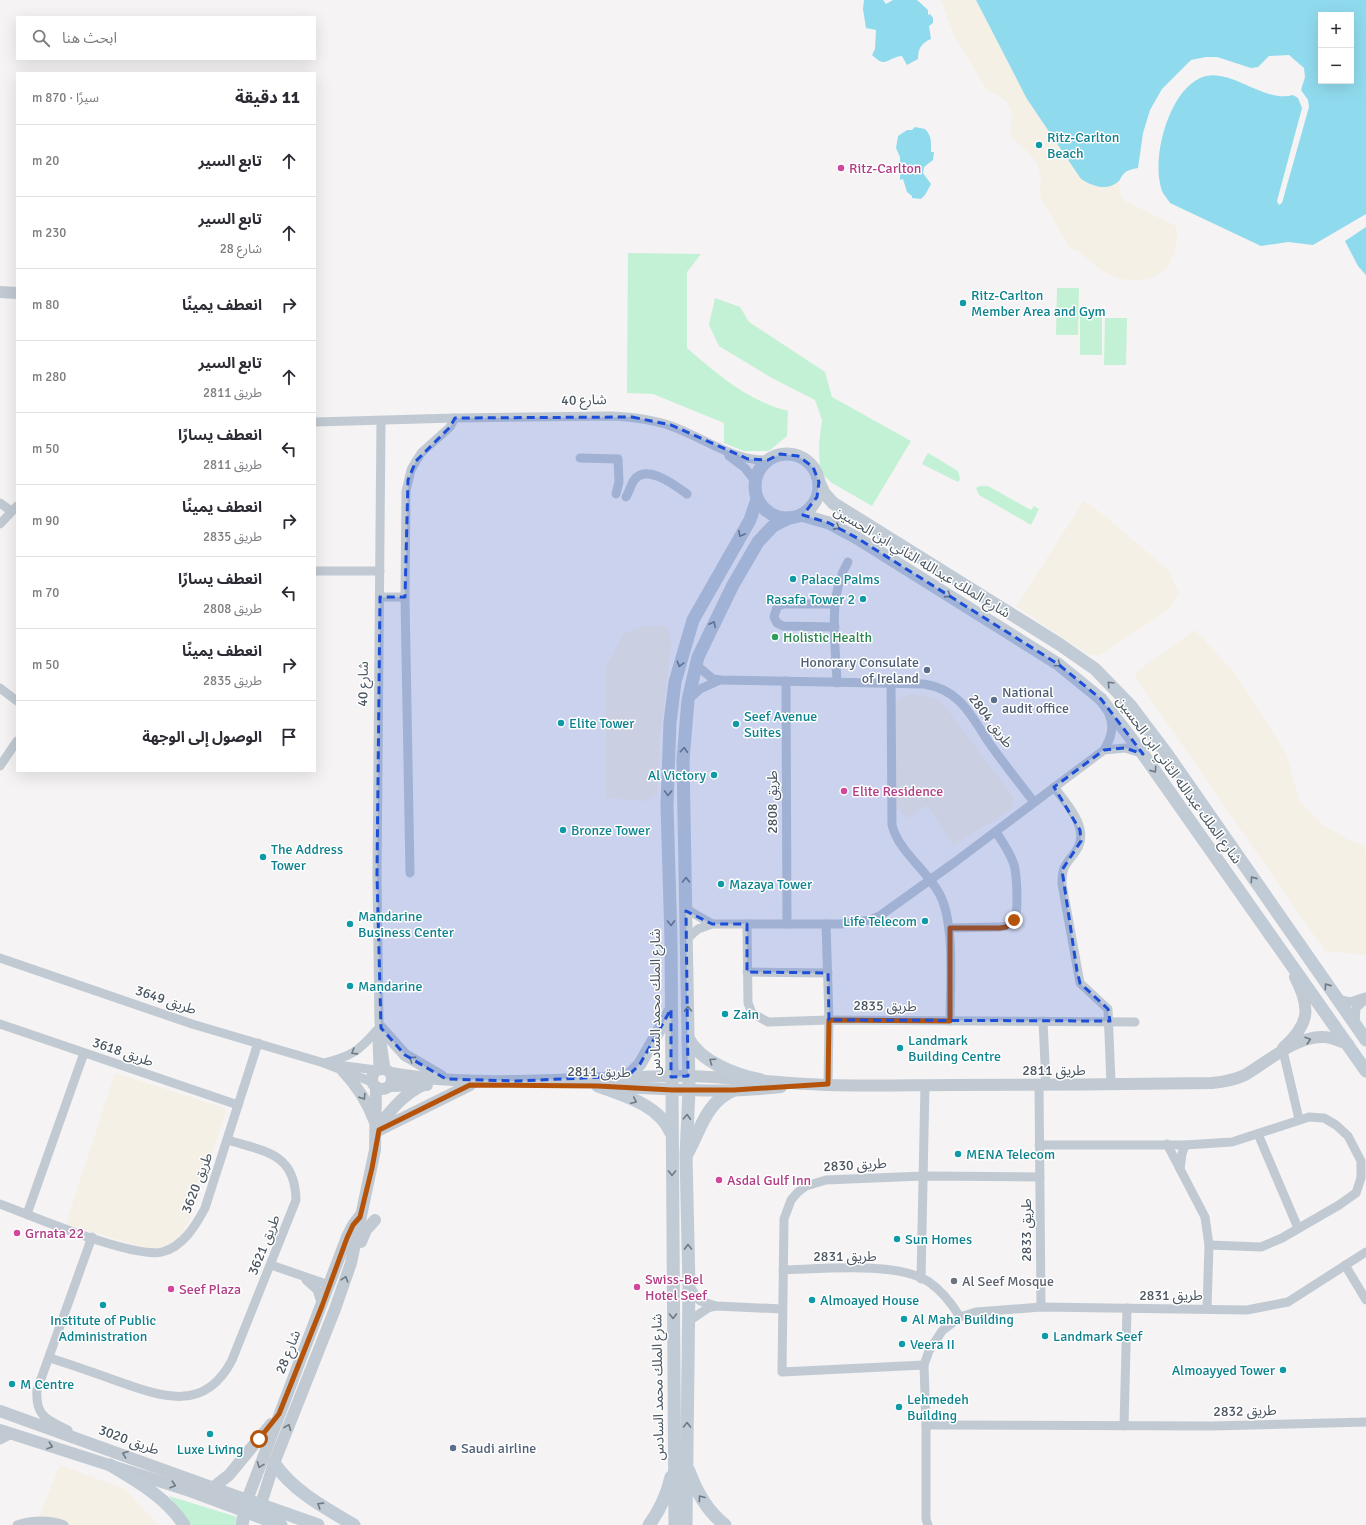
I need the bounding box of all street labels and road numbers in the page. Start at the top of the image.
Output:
street label: شارع 40 [561,391,607,411]
street label: شارع الملك عبدالله الثاني ابن الحسين [829,502,1013,624]
street label: شارع 40 [354,661,374,707]
street label: طريق 2804 [964,691,1017,752]
street label: شارع الملك عبدالله الثاني ابن الحسين [1111,693,1246,868]
street label: طريق 2808 [764,770,782,834]
street label: شارع الملك محمد السادس [647,928,666,1076]
street label: طريق 3649 [133,982,199,1019]
street label: طريق 2835 [853,997,917,1016]
street label: طريق 3618 [90,1034,156,1071]
street label: طريق 2811 [1022,1062,1086,1080]
street label: طريق 2811 [567,1063,631,1082]
street label: طريق 3620 [178,1150,217,1216]
street label: طريق 2830 [823,1155,887,1176]
street label: طريق 2833 [1018,1198,1036,1262]
street label: طريق 3621 [244,1212,285,1278]
street label: طريق 2831 [813,1248,877,1266]
street label: طريق 2831 [1139,1287,1203,1305]
street label: شارع الملك محمد السادس [648,1313,670,1461]
street label: شارع 28 [272,1328,306,1377]
street label: طريق 2832 [1213,1402,1277,1421]
street label: طريق 3020 [96,1421,162,1460]

